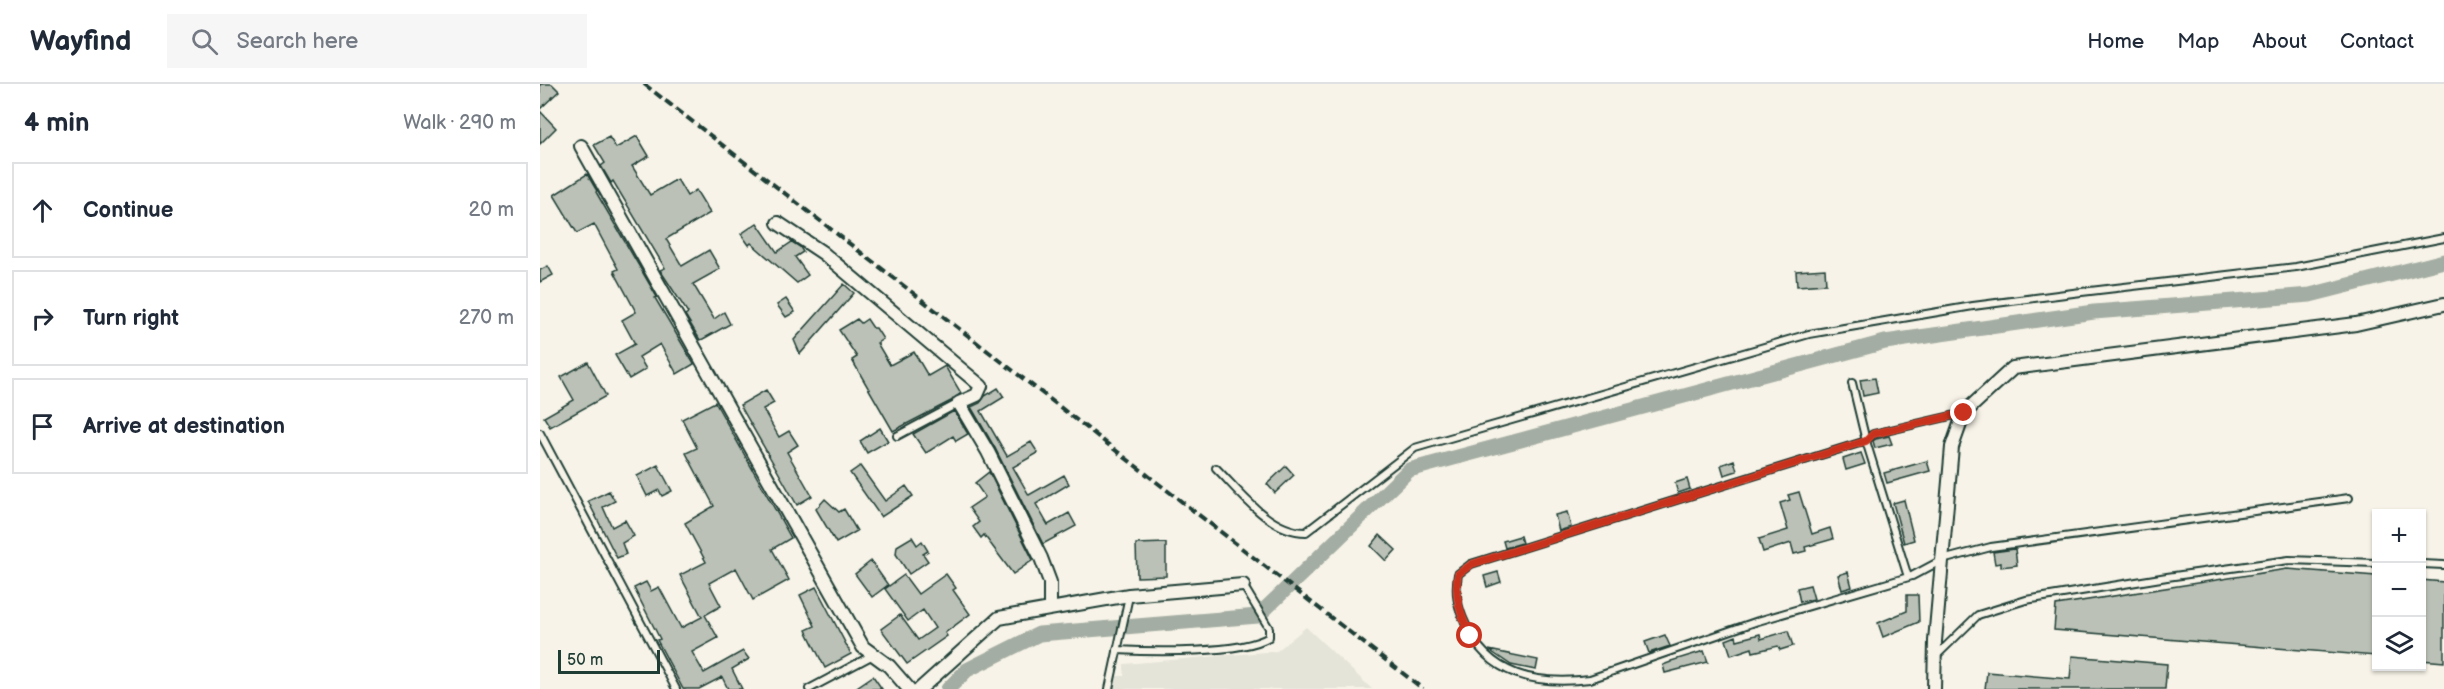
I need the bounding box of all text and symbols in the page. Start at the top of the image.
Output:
search box [167,14,587,68]
text: Wayfind [30,25,131,58]
icon: search [188,25,221,58]
text: Search here [236,28,358,55]
text: Home [2087,29,2144,54]
text: Map [2177,29,2219,54]
text: About [2252,29,2307,54]
text: Contact [2340,29,2414,54]
text: 4 min [24,108,89,139]
text: Walk · 290 m [403,111,516,135]
icon: ahead [26,194,59,227]
text: Continue [83,197,173,224]
text: 20 m [469,198,514,222]
icon: right [26,302,59,335]
text: Turn right [83,305,179,332]
text: 270 m [459,306,514,330]
route end [1950,399,1976,425]
icon: arrive [26,410,59,443]
text: Arrive at destination [83,413,285,440]
map controls [2372,509,2426,671]
button: + [2372,509,2426,563]
button: − [2372,563,2426,617]
button: layers [2372,617,2426,671]
route start [1456,622,1482,648]
scale bar [558,647,660,674]
text: 50 m [567,651,603,670]

